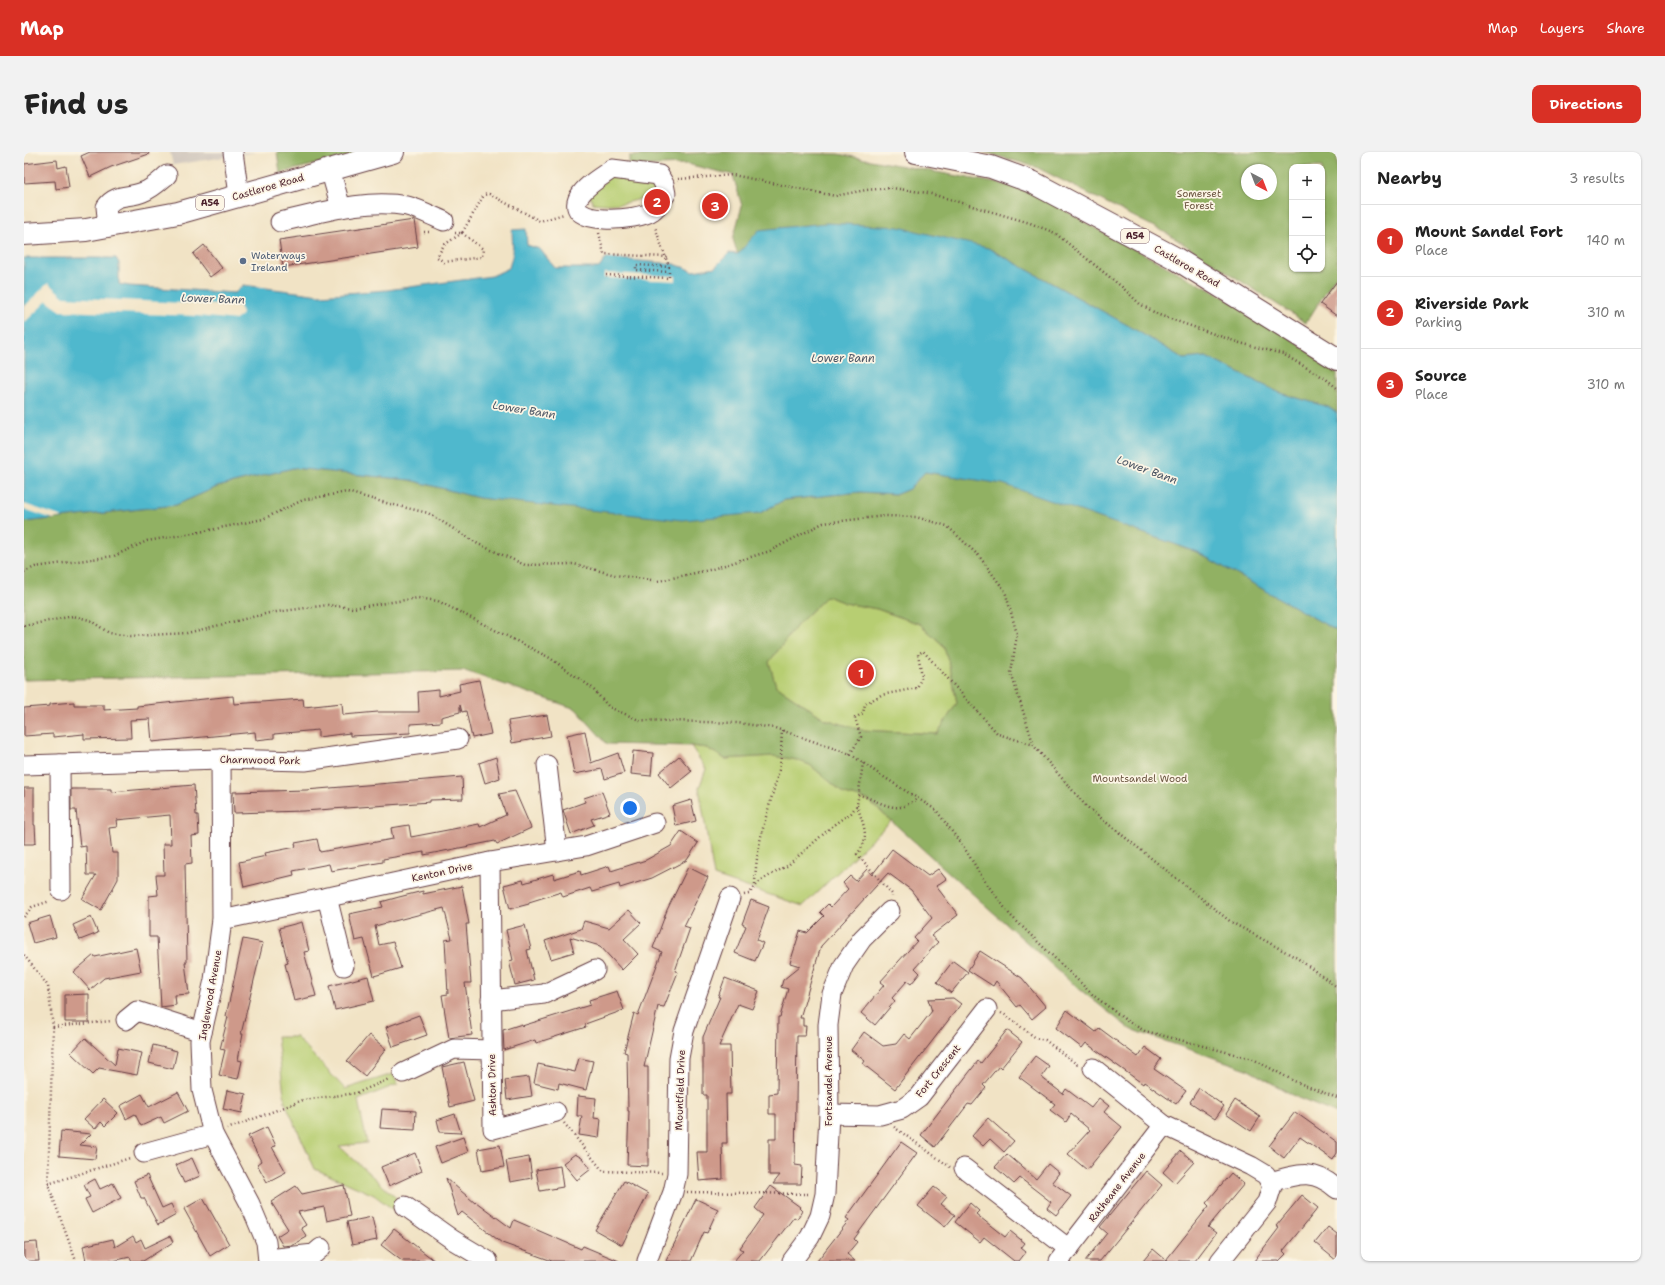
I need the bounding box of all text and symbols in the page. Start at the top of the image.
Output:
text: Map [20,16,64,41]
text: Map [1488,19,1518,37]
text: Layers [1540,19,1584,37]
text: Share [1606,19,1645,37]
text: Find us [24,85,129,123]
button: Directions [1532,85,1641,123]
north arrow [1241,164,1277,200]
map controls [1289,164,1325,272]
button: + [1289,164,1325,200]
text: Nearby [1377,167,1442,189]
street label: Castleroe Road [231,170,306,203]
text: 3 results [1569,170,1625,187]
pin: 2 [644,187,670,217]
park label: Somerset Forest [1177,187,1221,212]
pin: 3 [702,191,728,221]
road number: A54 [196,196,224,210]
button: − [1289,200,1325,236]
text: Mount Sandel Fort [1415,222,1563,242]
road number: A54 [1121,229,1149,243]
text: 1 [1387,232,1393,249]
text: 140 m [1586,232,1625,249]
button: locate [1289,236,1325,272]
street label: Castleroe Road [1152,242,1223,290]
text: Place [1415,242,1448,259]
place label: Waterways Ireland [251,249,306,274]
marker: Waterways Ireland [238,256,248,266]
water label: Lower Bann [181,290,245,308]
text: Riverside Park [1415,294,1529,314]
text: 2 [1385,304,1395,321]
text: 310 m [1587,304,1625,321]
text: Parking [1415,314,1462,331]
water label: Lower Bann [811,351,875,366]
text: Source [1415,366,1467,386]
text: 3 [1385,376,1395,393]
text: 310 m [1587,376,1625,393]
text: Place [1415,386,1448,403]
water label: Lower Bann [491,398,557,422]
water label: Lower Bann [1115,452,1180,488]
pin: 1 [848,658,874,688]
street label: Charnwood Park [220,753,301,767]
park label: Mountsandel Wood [1093,772,1188,785]
your location [620,798,640,818]
street label: Kenton Drive [410,859,474,885]
street label: Inglewood Avenue [196,948,224,1041]
street label: Fortsandel Avenue [822,1035,835,1126]
street label: Fort Crescent [913,1042,963,1100]
street label: Mountfield Drive [672,1049,688,1131]
street label: Ashton Drive [485,1053,499,1116]
street label: Ratheane Avenue [1086,1149,1149,1225]

